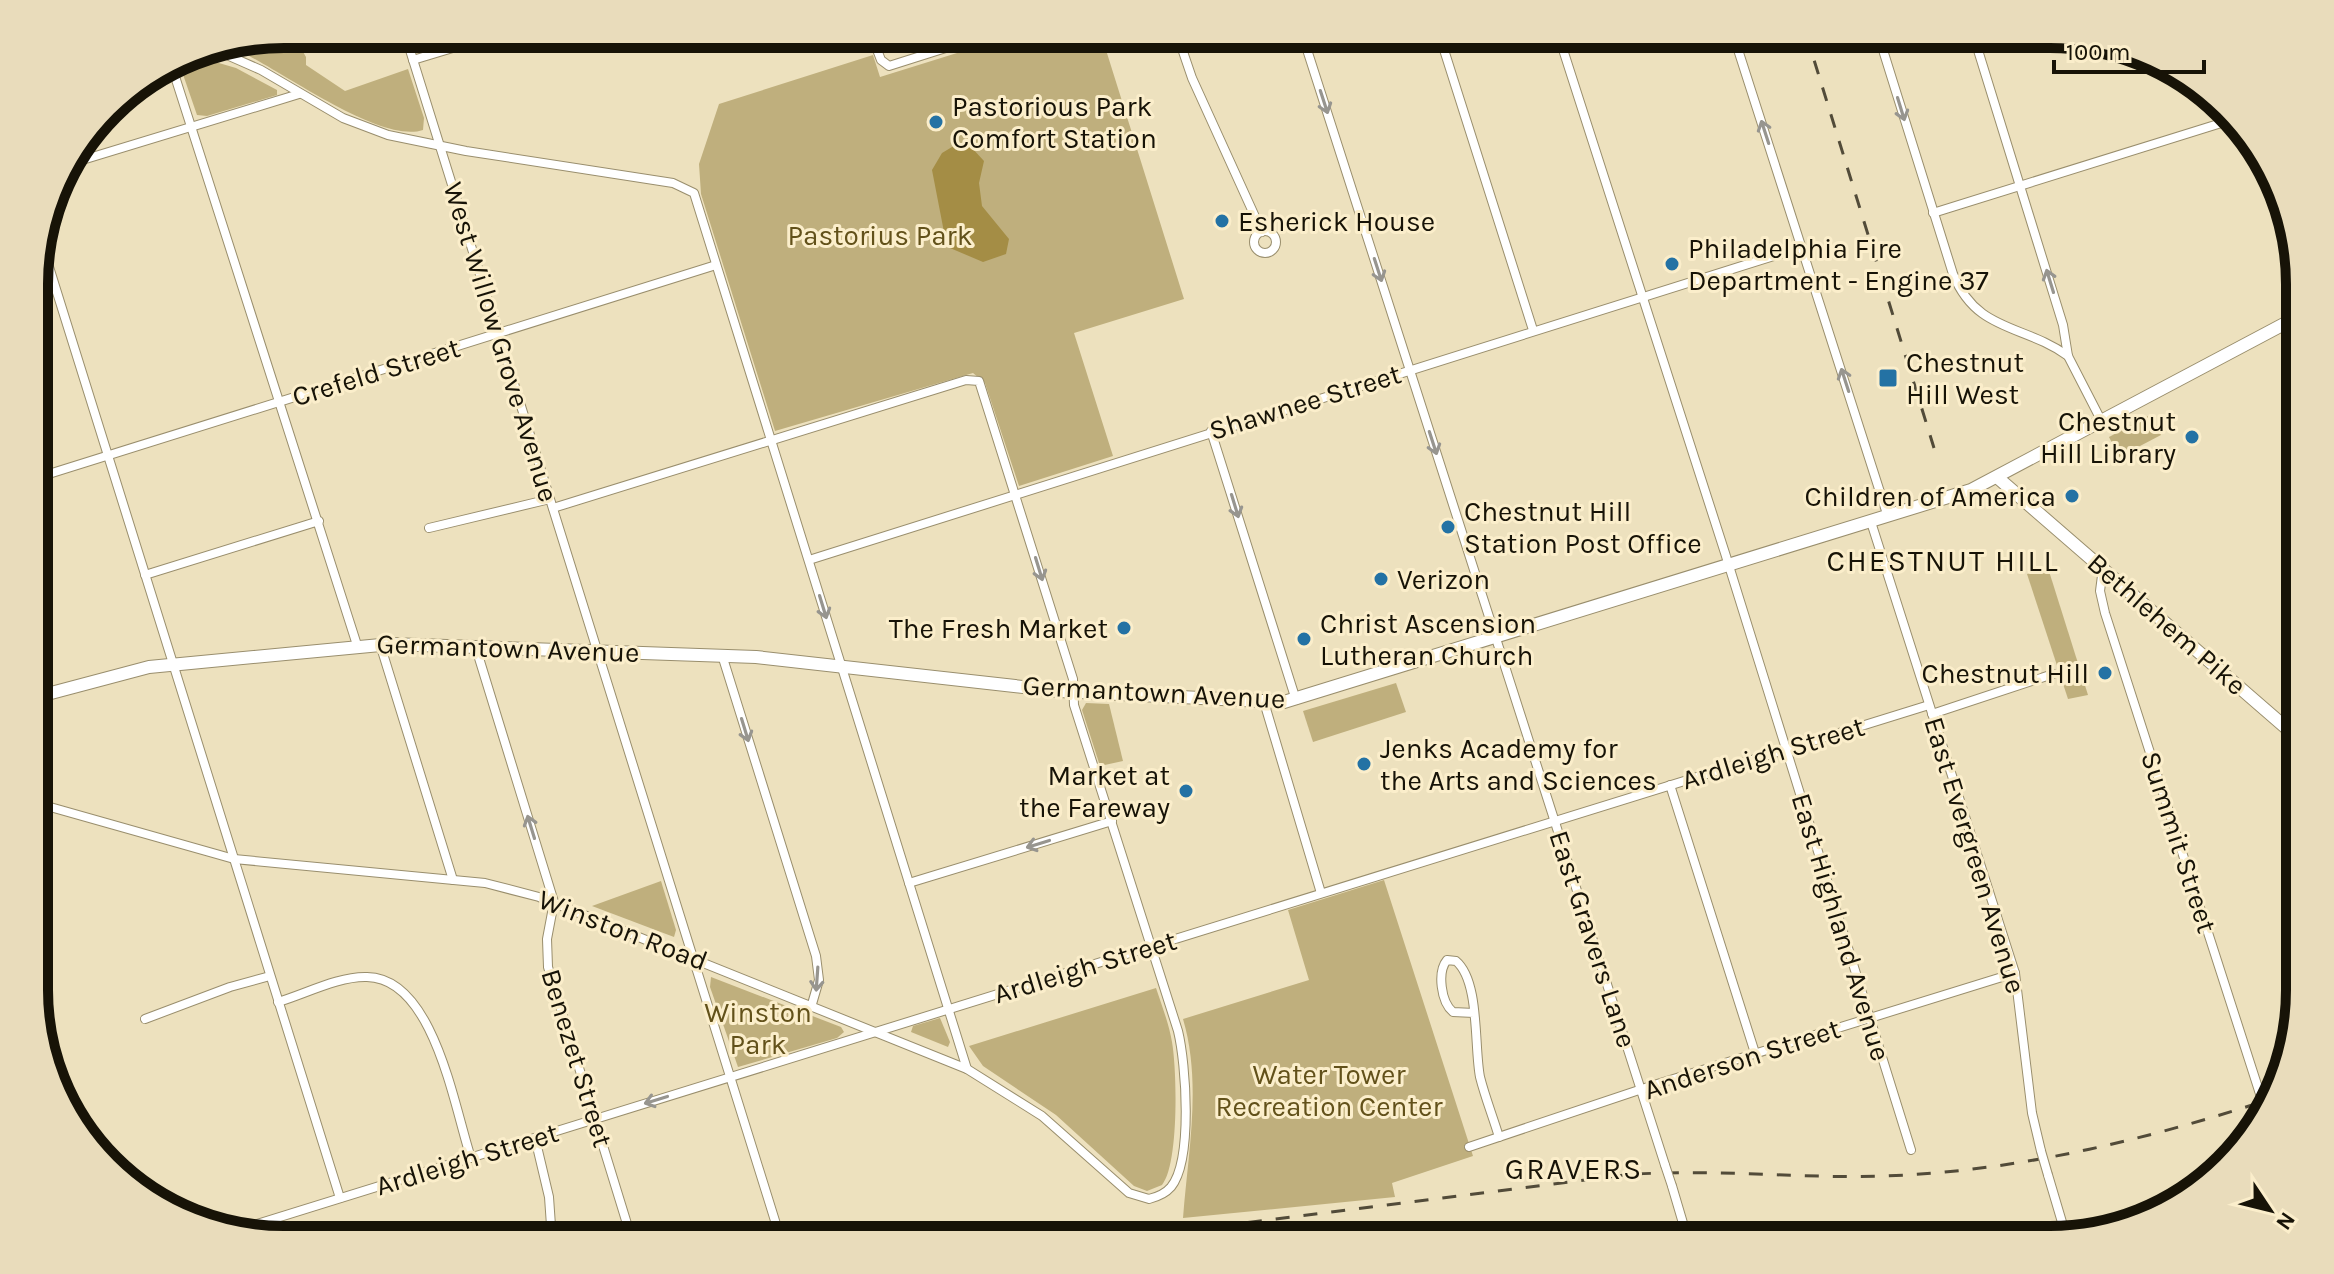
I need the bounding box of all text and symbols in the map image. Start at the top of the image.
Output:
scale bar [2054,24,2204,74]
text: 100 m [2066,38,2131,66]
one-way arrow [1317,88,1332,114]
place label: Pastorious Park Comfort Station [952,90,1157,155]
one-way arrow [1894,95,1909,121]
marker: Pastorious Park Comfort Station [927,113,945,131]
one-way arrow [1757,120,1772,146]
street label: West Willow Grove Avenue [437,178,565,506]
place label: Esherick House [1238,205,1435,238]
marker: Esherick House [1213,212,1231,230]
park label: Pastorius Park [787,219,973,252]
place label: Philadelphia Fire Department - Engine 37 [1688,232,1989,297]
marker: Philadelphia Fire Department - Engine 37 [1663,255,1681,273]
one-way arrow [1372,257,1386,282]
one-way arrow [2041,269,2056,294]
street label: Crefeld Street [288,331,464,413]
place label: Chestnut Hill West [1906,346,2024,411]
street label: Shawnee Street [1205,357,1405,447]
one-way arrow [1837,367,1852,393]
marker: Chestnut Hill West [1877,367,1899,389]
place label: Chestnut Hill Library [2040,405,2176,470]
marker: Chestnut Hill Library [2183,428,2201,446]
one-way arrow [1426,430,1441,456]
place label: Children of America [1805,480,2056,513]
marker: Children of America [2063,487,2081,505]
one-way arrow [1228,493,1243,518]
place label: Chestnut Hill Station Post Office [1464,495,1702,560]
marker: Chestnut Hill Station Post Office [1439,518,1457,536]
district label: CHESTNUT HILL [1826,543,2060,579]
street label: Bethlehem Pike [2081,546,2253,702]
one-way arrow [1032,555,1047,581]
place label: Verizon [1397,563,1490,596]
marker: Verizon [1372,570,1390,588]
one-way arrow [816,594,831,620]
place label: Christ Ascension Lutheran Church [1320,607,1536,672]
place label: The Fresh Market [889,612,1108,645]
marker: The Fresh Market [1115,619,1133,637]
street label: Germantown Avenue [376,627,640,669]
marker: Christ Ascension Lutheran Church [1295,630,1313,648]
place label: Chestnut Hill [1922,657,2089,690]
marker: Chestnut Hill [2096,664,2114,682]
street label: Germantown Avenue [1022,669,1286,715]
street label: Ardleigh Street [1678,710,1868,796]
street label: East Evergreen Avenue [1917,713,2033,997]
one-way arrow [739,717,753,742]
place label: Jenks Academy for the Arts and Sciences [1380,732,1657,797]
street label: Summit Street [2134,747,2224,937]
marker: Jenks Academy for the Arts and Sciences [1355,755,1373,773]
place label: Market at the Fareway [1019,759,1170,824]
marker: Market at the Fareway [1177,782,1195,800]
street label: East Highland Avenue [1785,789,1897,1065]
one-way arrow [523,815,538,841]
street label: East Gravers Lane [1542,826,1644,1052]
one-way arrow [1025,837,1050,852]
street label: Winston Road [534,883,712,977]
street label: Ardleigh Street [990,924,1180,1010]
street label: Benezet Street [534,965,620,1151]
one-way arrow [809,965,824,991]
park label: Winston Park [704,996,812,1061]
street label: Anderson Street [1640,1012,1844,1106]
park label: Water Tower Recreation Center [1215,1058,1443,1123]
one-way arrow [644,1094,669,1109]
street label: Ardleigh Street [372,1116,562,1202]
district label: GRAVERS [1505,1151,1643,1187]
north arrow [2230,1170,2310,1250]
text: N [2270,1207,2301,1235]

